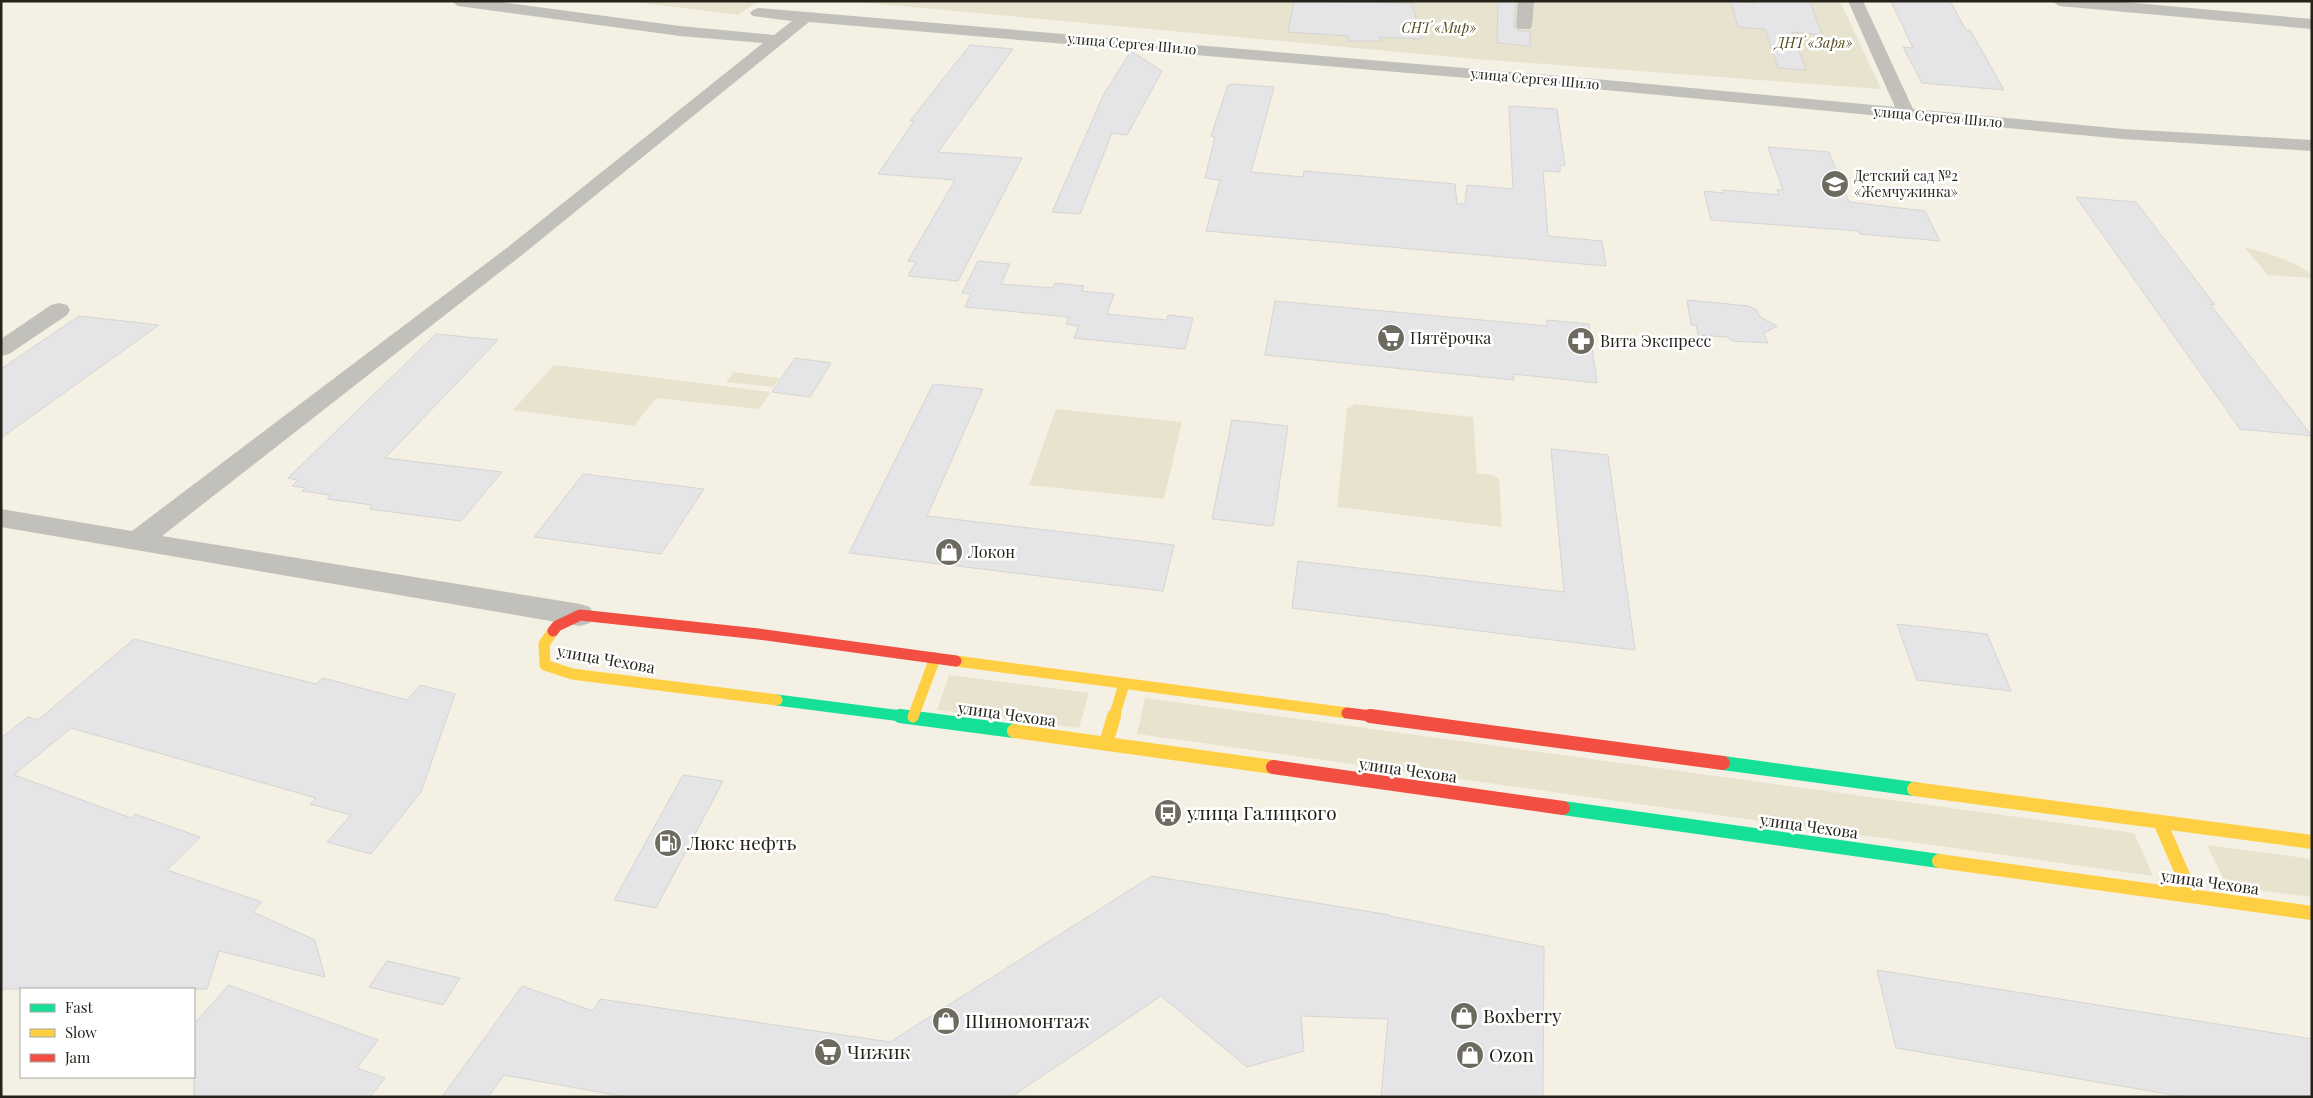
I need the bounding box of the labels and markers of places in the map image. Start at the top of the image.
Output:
place label: Детский сад №2 «Жемчужинка» [1854,166,1958,201]
school or university icon: Детский сад №2 «Жемчужинка» [1820,169,1850,199]
supermarket icon: Пятёрочка [1376,323,1406,353]
pharmacy icon: Вита Экспресс [1566,326,1596,356]
place label: Пятёрочка [1410,327,1491,348]
place label: Вита Экспресс [1600,330,1712,351]
shop icon: Локон [934,537,964,567]
place label: Локон [967,541,1015,562]
bus stop icon: улица Галицкого [1153,798,1183,828]
place label: улица Галицкого [1186,799,1337,825]
fuel station icon: Люкс нефть [653,828,683,858]
place label: Люкс нефть [686,829,796,855]
shop icon: Boxberry [1449,1001,1479,1031]
place label: Boxberry [1483,1002,1562,1028]
shop icon: Шиномонтаж [931,1006,961,1036]
place label: Шиномонтаж [965,1007,1090,1033]
supermarket icon: Чижик [813,1037,843,1067]
place label: Чижик [847,1038,911,1064]
shop icon: Ozon [1455,1040,1485,1070]
place label: Ozon [1489,1041,1535,1067]

